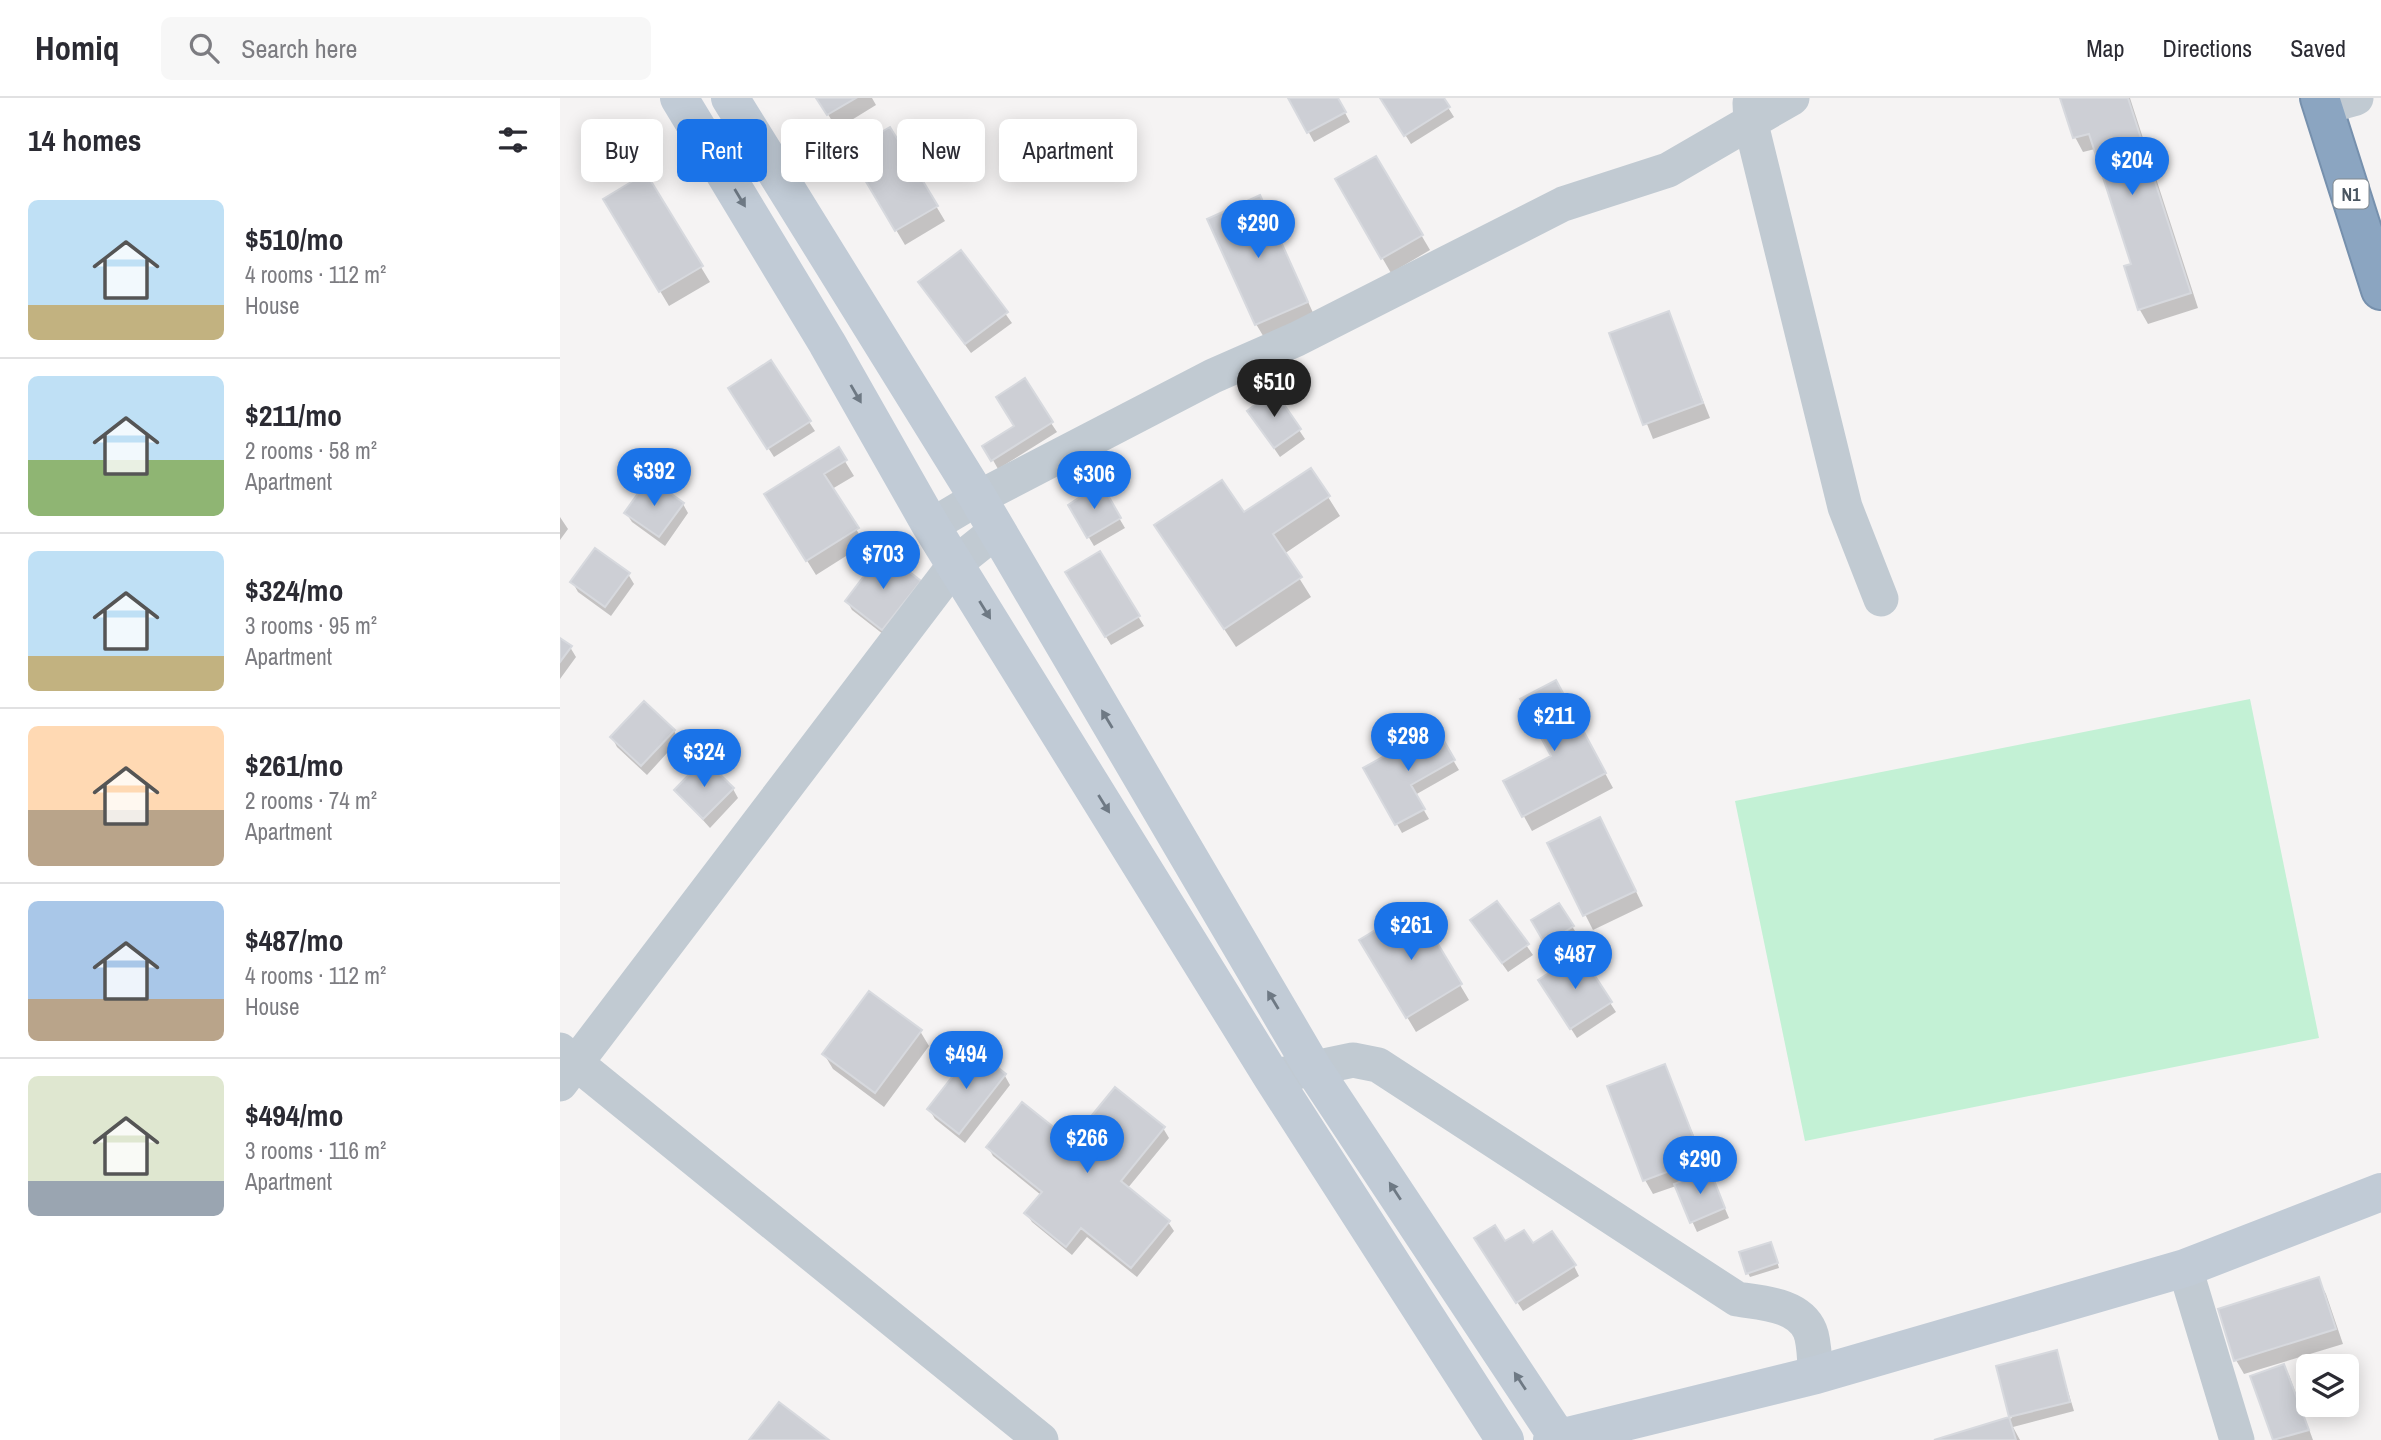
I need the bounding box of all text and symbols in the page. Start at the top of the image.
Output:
search box [161,17,651,80]
text: Homiq [35,26,119,70]
icon: search [185,29,223,67]
text: Search here [241,31,357,66]
text: Map [2086,32,2124,64]
text: Directions [2162,32,2252,64]
text: Saved [2290,32,2346,64]
chip: Buy [581,119,663,182]
chip: Rent [677,119,767,182]
chip: Filters [781,119,883,182]
chip: New [897,119,985,182]
chip: Apartment [999,119,1137,182]
text: 14 homes [28,120,142,160]
icon: filters [494,121,532,159]
pin: $204 [2091,138,2173,197]
text: $204 [2111,144,2153,175]
road number: N1 [2334,180,2369,208]
one-way arrow [733,189,746,208]
pin: $290 [1217,200,1299,260]
text: $290 [1237,207,1279,238]
text: $510/mo [245,219,343,259]
icon: home [84,228,168,312]
text: 4 rooms · 112 m² [245,259,386,290]
text: House [245,290,300,321]
pin: $510 [1233,360,1315,419]
text: $510 [1253,366,1295,397]
one-way arrow [850,384,862,404]
text: $211/mo [245,395,342,435]
icon: home [84,404,168,488]
text: 2 rooms · 58 m² [245,435,377,466]
pin: $392 [613,448,695,508]
pin: $306 [1053,452,1135,511]
text: $392 [633,455,675,486]
text: $306 [1073,458,1115,489]
text: Apartment [245,466,332,497]
pin: $703 [842,532,924,591]
text: $703 [862,538,904,569]
text: $324/mo [245,570,343,610]
icon: home [84,579,168,663]
one-way arrow [979,601,991,620]
text: 3 rooms · 95 m² [245,610,377,641]
text: Apartment [245,641,332,672]
pin: $211 [1513,694,1595,753]
text: $211 [1534,700,1574,731]
one-way arrow [1101,710,1113,729]
pin: $298 [1367,714,1449,773]
text: $298 [1387,720,1429,751]
pin: $324 [663,730,745,789]
text: $324 [683,736,725,767]
text: $261/mo [245,745,343,785]
icon: home [84,754,168,838]
text: 2 rooms · 74 m² [245,785,377,816]
one-way arrow [1098,794,1111,814]
text: Apartment [245,816,332,847]
pin: $261 [1370,902,1452,962]
text: $261 [1390,909,1432,940]
text: $487/mo [245,920,343,960]
icon: home [84,929,168,1013]
pin: $487 [1534,932,1616,991]
text: $487 [1554,938,1596,969]
text: 4 rooms · 112 m² [245,960,386,991]
one-way arrow [1266,990,1279,1009]
text: House [245,991,300,1022]
pin: $494 [925,1032,1007,1091]
text: $494 [945,1038,987,1069]
text: $494/mo [245,1095,343,1135]
icon: home [84,1104,168,1188]
pin: $266 [1046,1116,1128,1175]
text: $266 [1066,1122,1108,1153]
text: 3 rooms · 116 m² [245,1135,386,1166]
pin: $290 [1659,1136,1741,1196]
text: $290 [1679,1143,1721,1174]
text: Apartment [245,1166,332,1197]
one-way arrow [1388,1182,1401,1201]
map controls [2296,1354,2359,1417]
button: layers [2296,1354,2359,1417]
one-way arrow [1513,1372,1527,1390]

